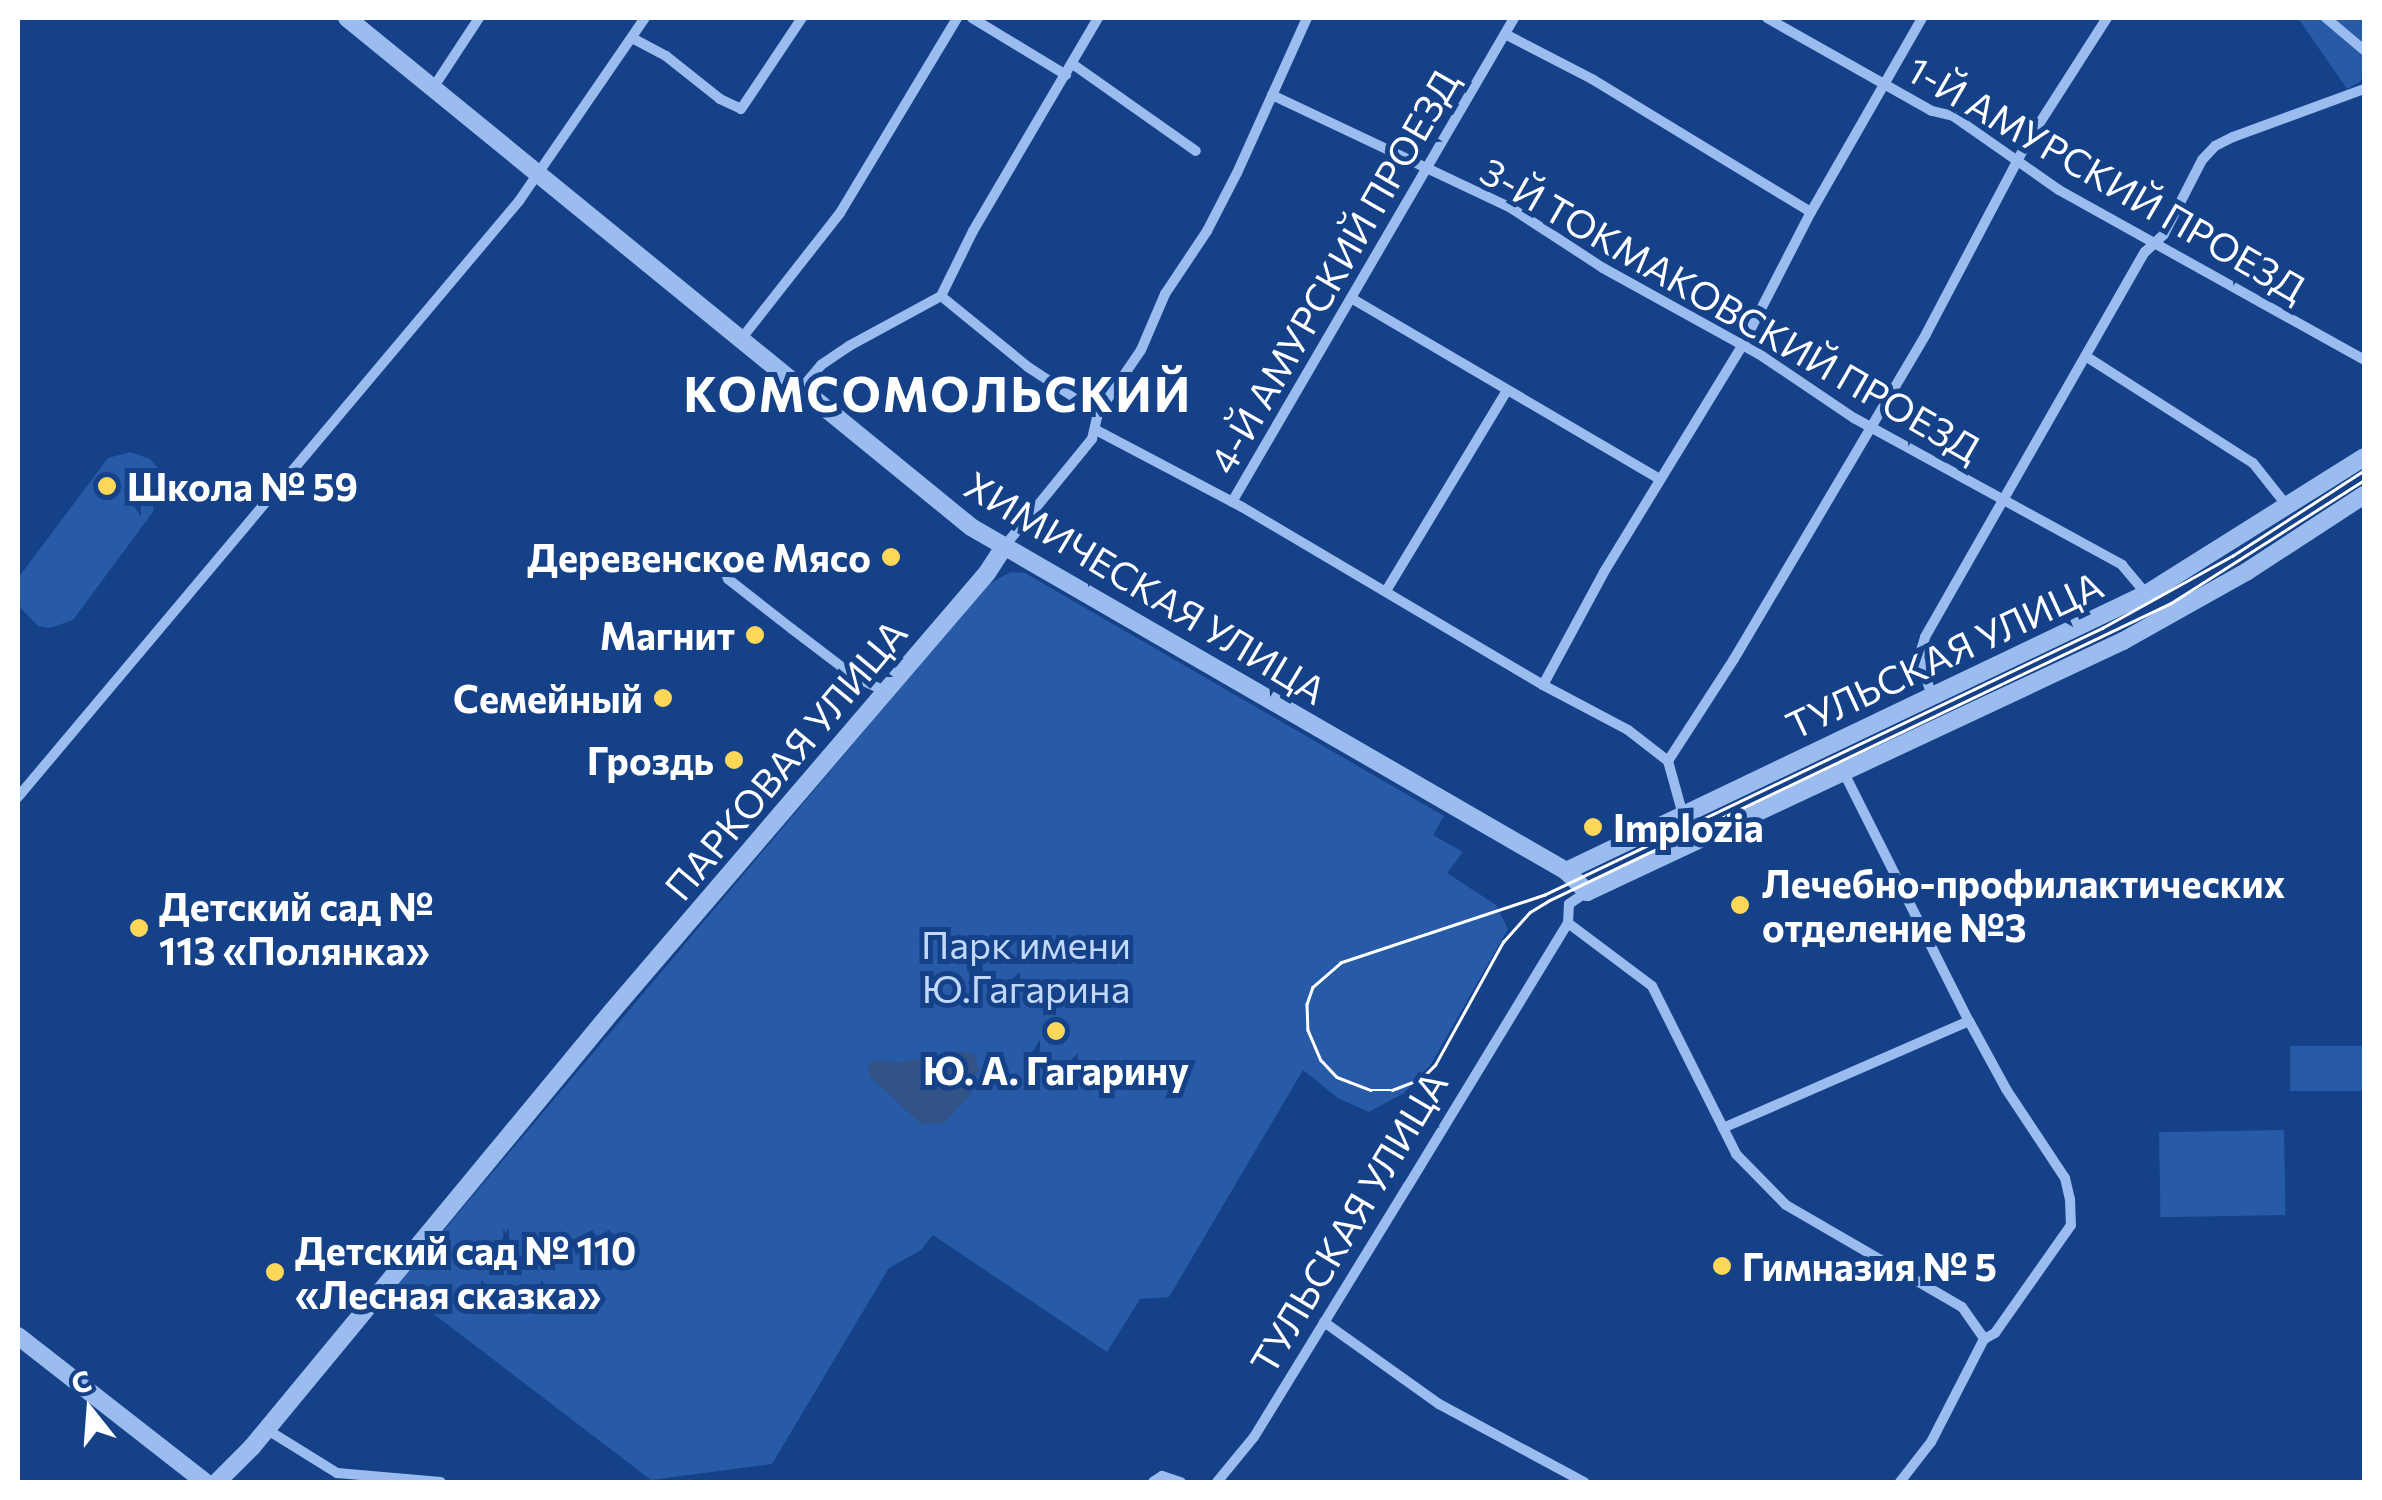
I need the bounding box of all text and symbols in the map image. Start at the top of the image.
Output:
street label: 1-Й АМУРСКИЙ ПРОЕЗД [1900,45,2314,311]
street label: 4-Й АМУРСКИЙ ПРОЕЗД [1199,61,1467,481]
street label: 3-Й ТОКМАКОВСКИЙ ПРОЕЗД [1473,147,1989,471]
district label: КОМСОМОЛЬСКИЙ [684,364,1192,422]
street label: ХИМИЧЕСКАЯ УЛИЦА [957,461,1335,713]
place label: Школа № 59 [127,463,358,509]
marker: Школа № 59 [96,475,118,497]
place label: Деревенское Мясо [527,534,871,580]
marker: Деревенское Мясо [880,546,902,568]
street label: ТУЛЬСКАЯ УЛИЦА [1778,561,2110,747]
street label: ПАРКОВАЯ УЛИЦА [655,610,915,908]
place label: Магнит [600,612,735,658]
marker: Магнит [744,624,766,646]
place label: Семейный [453,675,643,721]
marker: Семейный [652,687,674,709]
place label: Гроздь [587,737,714,783]
marker: Гроздь [723,749,745,771]
place label: Implozia [1613,804,1764,850]
marker: Implozia [1582,816,1604,838]
place label: Лечебно-профилактических отделение №3 [1762,860,2285,949]
place label: Детский сад № 113 «Полянка» [159,883,433,972]
marker: Лечебно-профилактических отделение №3 [1727,892,1753,918]
marker: Детский сад № 113 «Полянка» [128,917,150,939]
park label: Парк имени Ю.Гагарина [921,921,1131,1011]
marker: Ю. А. Гагарину [1045,1020,1067,1042]
place label: Ю. А. Гагарину [923,1047,1189,1093]
street label: ТУЛЬСКАЯ УЛИЦА [1240,1063,1456,1381]
place label: Детский сад № 110 «Лесная сказка» [295,1227,636,1316]
place label: Гимназия № 5 [1742,1243,1997,1289]
marker: Гимназия № 5 [1711,1255,1733,1277]
marker: Детский сад № 110 «Лесная сказка» [264,1261,286,1283]
north arrow [40,1360,140,1460]
text: С [67,1362,95,1400]

